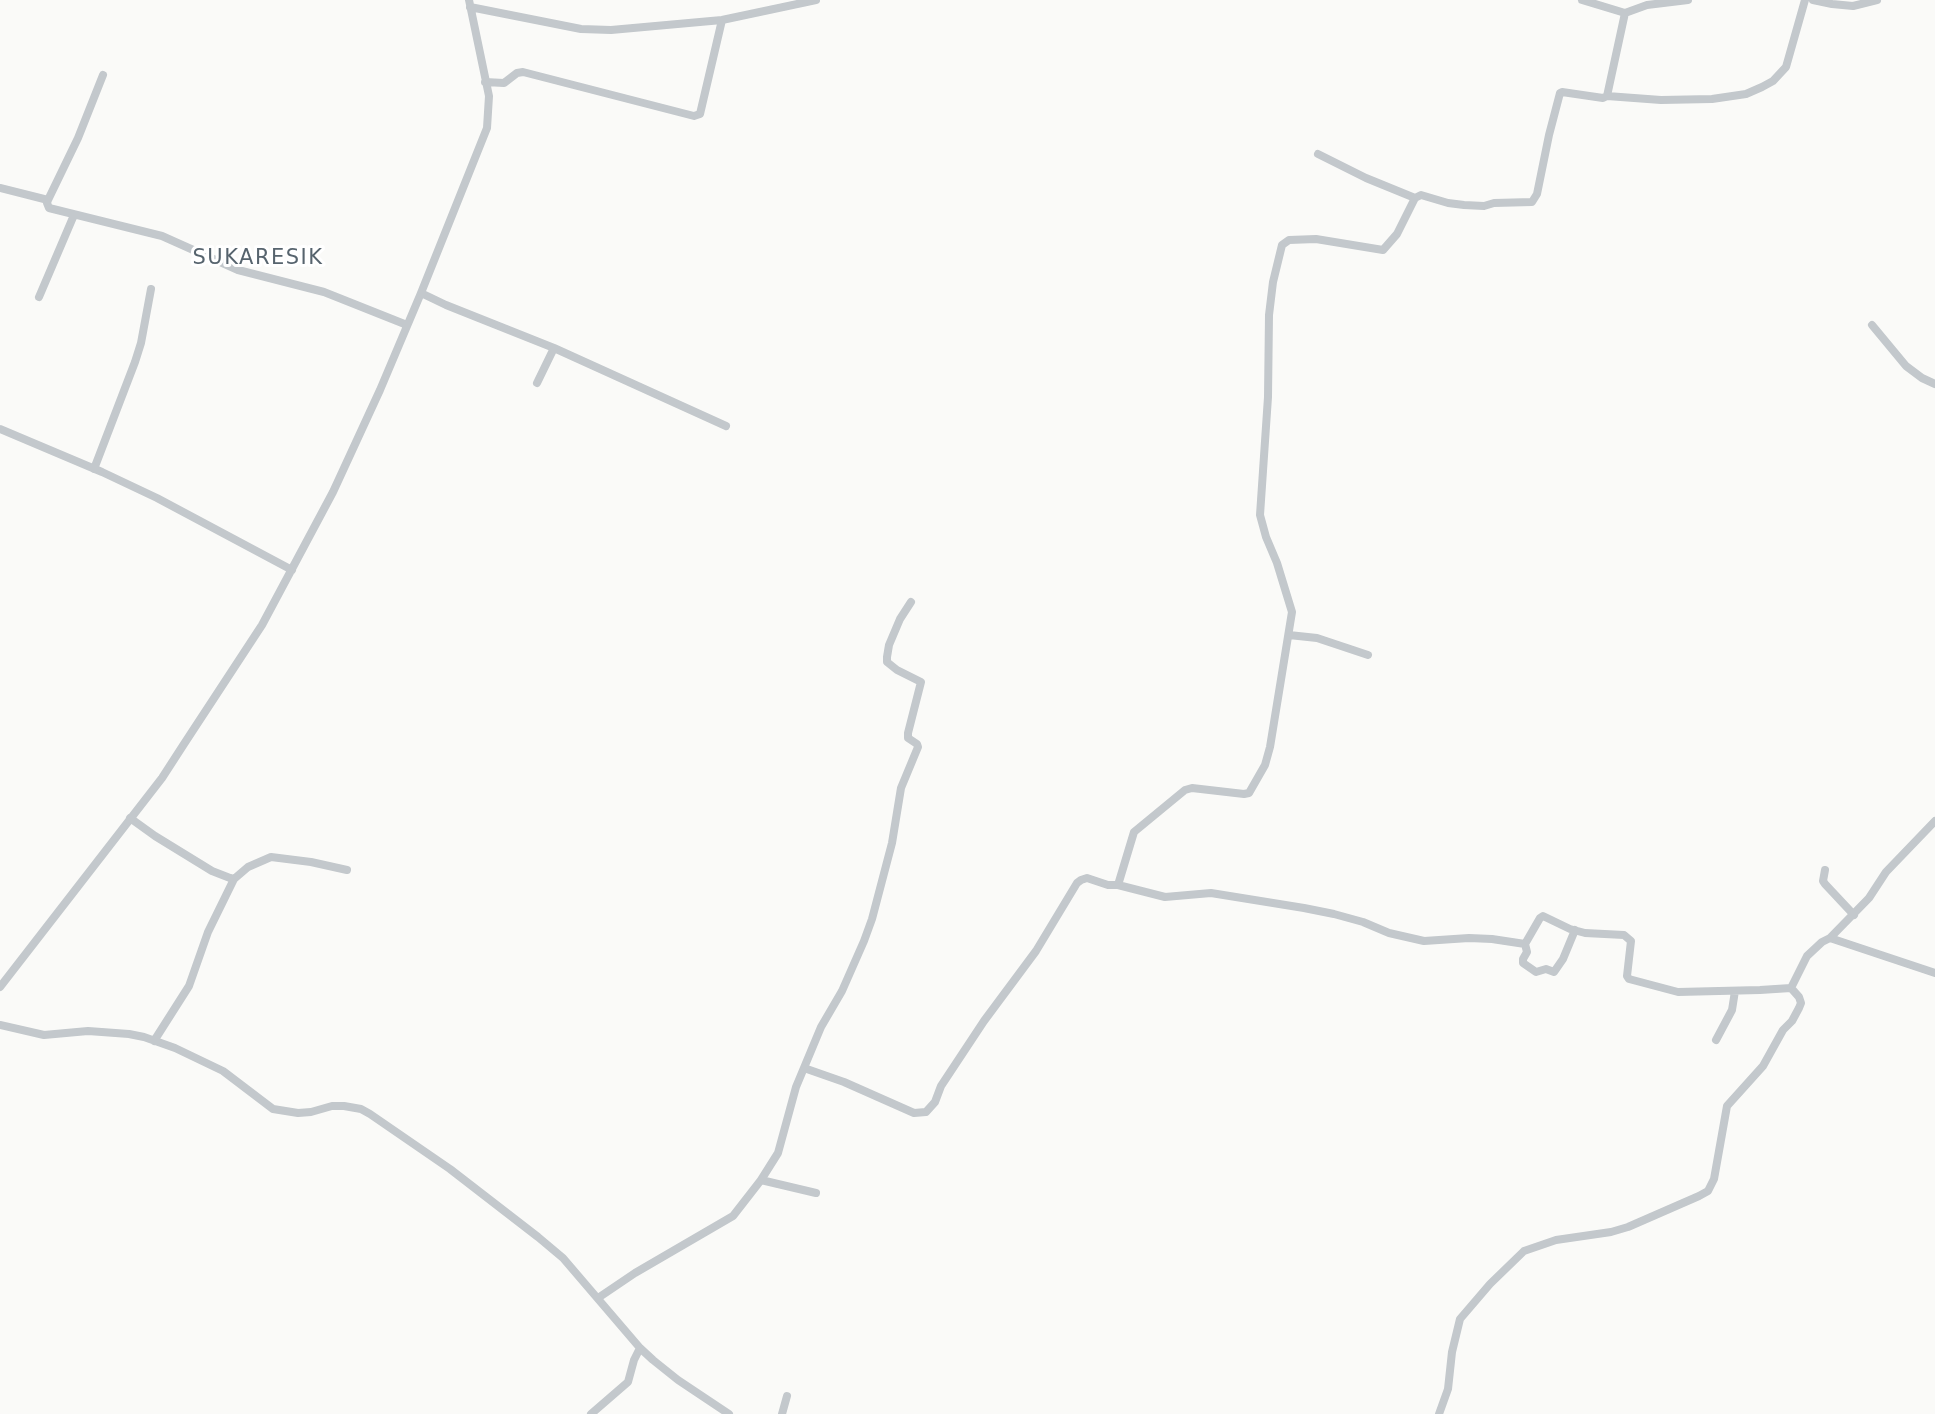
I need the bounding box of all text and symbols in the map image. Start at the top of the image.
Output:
district label: SUKARESIK [192,246,324,272]

